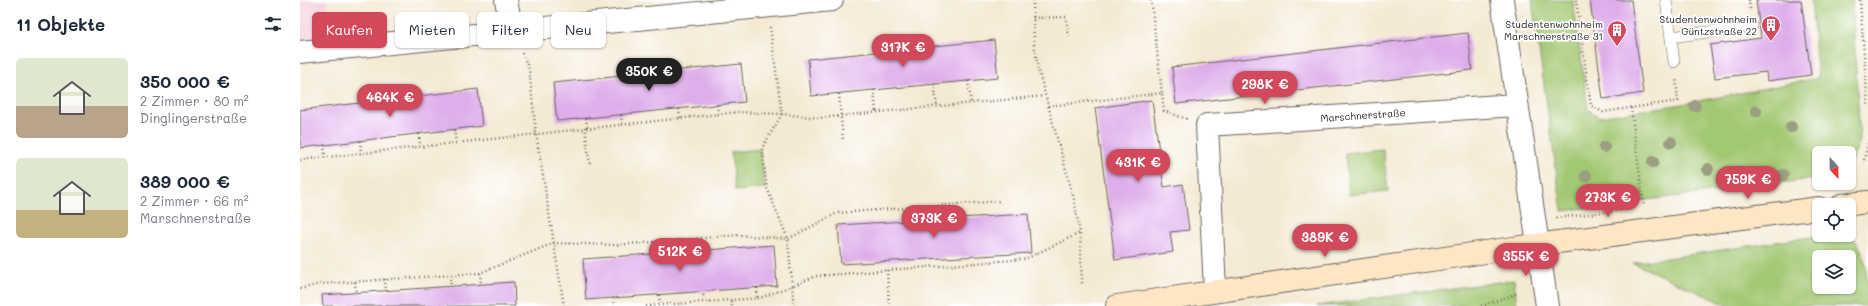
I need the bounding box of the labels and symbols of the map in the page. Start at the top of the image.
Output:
place label: Studentenwohnheim Güntzstraße 22 [1660,12,1757,38]
building icon: Studentenwohnheim Güntzstraße 22 [1760,14,1782,42]
place label: Studentenwohnheim Marschnerstraße 31 [1504,17,1603,43]
building icon: Studentenwohnheim Marschnerstraße 31 [1606,19,1628,47]
pin: 317K € [870,34,936,68]
pin: 350K € [616,58,682,92]
pin: 298K € [1232,71,1298,105]
pin: 464K € [357,84,423,118]
street label: Marschnerstraße [1320,105,1406,125]
north arrow [1812,146,1856,190]
pin: 431K € [1105,149,1171,183]
pin: 759K € [1715,166,1781,200]
pin: 273K € [1575,184,1641,218]
pin: 373K € [901,205,967,239]
pin: 389K € [1292,224,1358,258]
pin: 512K € [647,238,713,272]
pin: 355K € [1493,243,1559,277]

